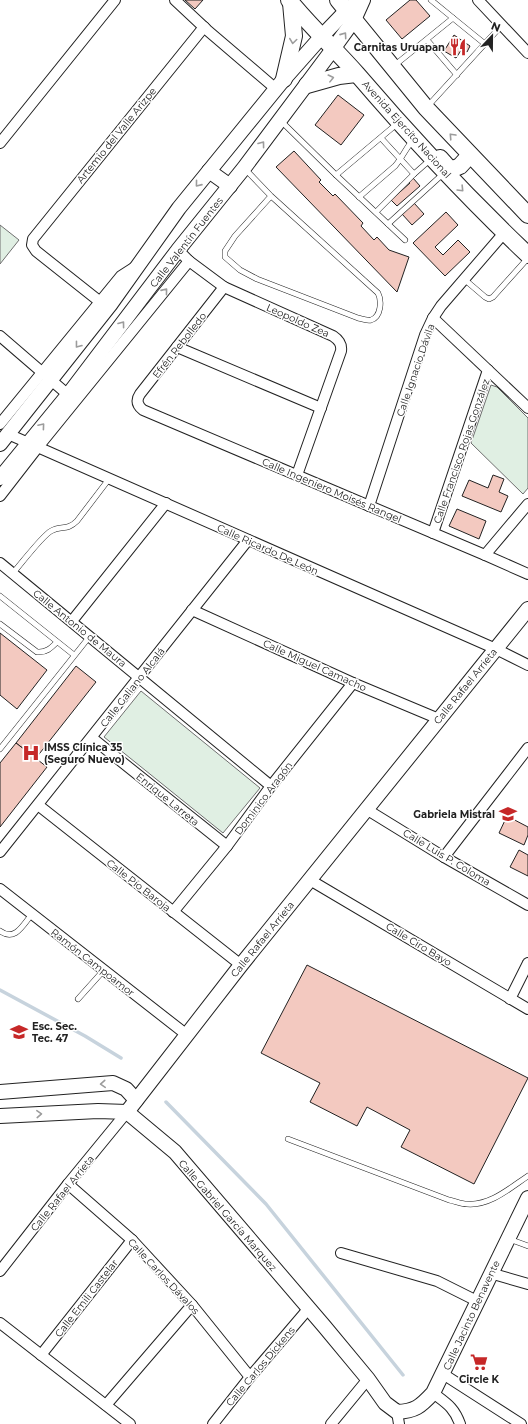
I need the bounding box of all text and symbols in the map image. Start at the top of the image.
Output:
north arrow [472,16,512,56]
text: N [489,19,502,35]
one-way arrow [339,32,346,39]
restaurant icon: Carnitas Uruapan [448,37,468,57]
one-way arrow [289,38,298,45]
place label: Carnitas Uruapan [354,41,445,54]
one-way arrow [328,74,335,83]
street label: Avenida Ejercito Nacional [359,78,454,181]
street label: Artemio del Valle Arizpe [74,85,159,186]
one-way arrow [450,134,457,141]
one-way arrow [258,141,265,148]
one-way arrow [195,180,202,187]
one-way arrow [457,184,464,192]
street label: Calle Valentín Fuentes [147,194,226,290]
one-way arrow [160,288,167,296]
street label: Leopoldo Zea [264,301,331,340]
street label: Efrén Rebolledo [150,310,209,381]
one-way arrow [117,321,124,328]
street label: Calle Ignacio Dávila [393,322,437,418]
one-way arrow [76,340,83,347]
street label: Calle Francisco Rojas González [431,377,492,525]
one-way arrow [37,423,44,430]
street label: Calle Ingeniero Moisés Rangel [260,455,403,526]
street label: Calle Ricardo De León [215,521,321,578]
street label: Calle Antonio de Maura [30,587,129,670]
street label: Calle Miguel Camacho [261,637,369,694]
street label: Calle Galiano Alcalá [97,645,168,730]
street label: Calle Rafael Arrieta [431,646,500,727]
place label: IMSS Clínica 35 (Seguro Nuevo) [44,741,125,766]
hospital icon: IMSS Clínica 35 (Seguro Nuevo) [21,743,41,763]
street label: Dominico Aragón [232,759,295,837]
street label: Enrique Larreta [133,770,202,829]
school or university icon: Gabriela Mistral [498,804,518,824]
place label: Gabriela Mistral [413,808,495,821]
street label: Calle Luis P. Coloma [401,826,493,889]
street label: Calle Pío Baroja [104,856,173,915]
street label: Calle Rafael Arrieta [228,899,297,980]
street label: Calle Ciro Bayo [384,920,454,969]
street label: Ramón Campoamor [48,926,137,999]
place label: Esc. Sec. Tec. 47 [32,1020,77,1045]
school or university icon: Esc. Sec. Tec. 47 [9,1022,29,1042]
one-way arrow [100,1080,106,1089]
one-way arrow [36,1110,42,1118]
street label: Calle Rafael Arrieta [28,1153,97,1234]
street label: Calle Gabriel García Marquez [176,1157,280,1274]
street label: Calle Carlos Dávalos [125,1236,202,1317]
street label: Calle Emili Castelar [52,1257,121,1340]
street label: Calle Jacinto Benavente [440,1258,503,1372]
street label: Calle Carlos Dickens [223,1324,298,1409]
supermarket icon: Circle K [469,1352,489,1372]
place label: Circle K [459,1373,500,1386]

